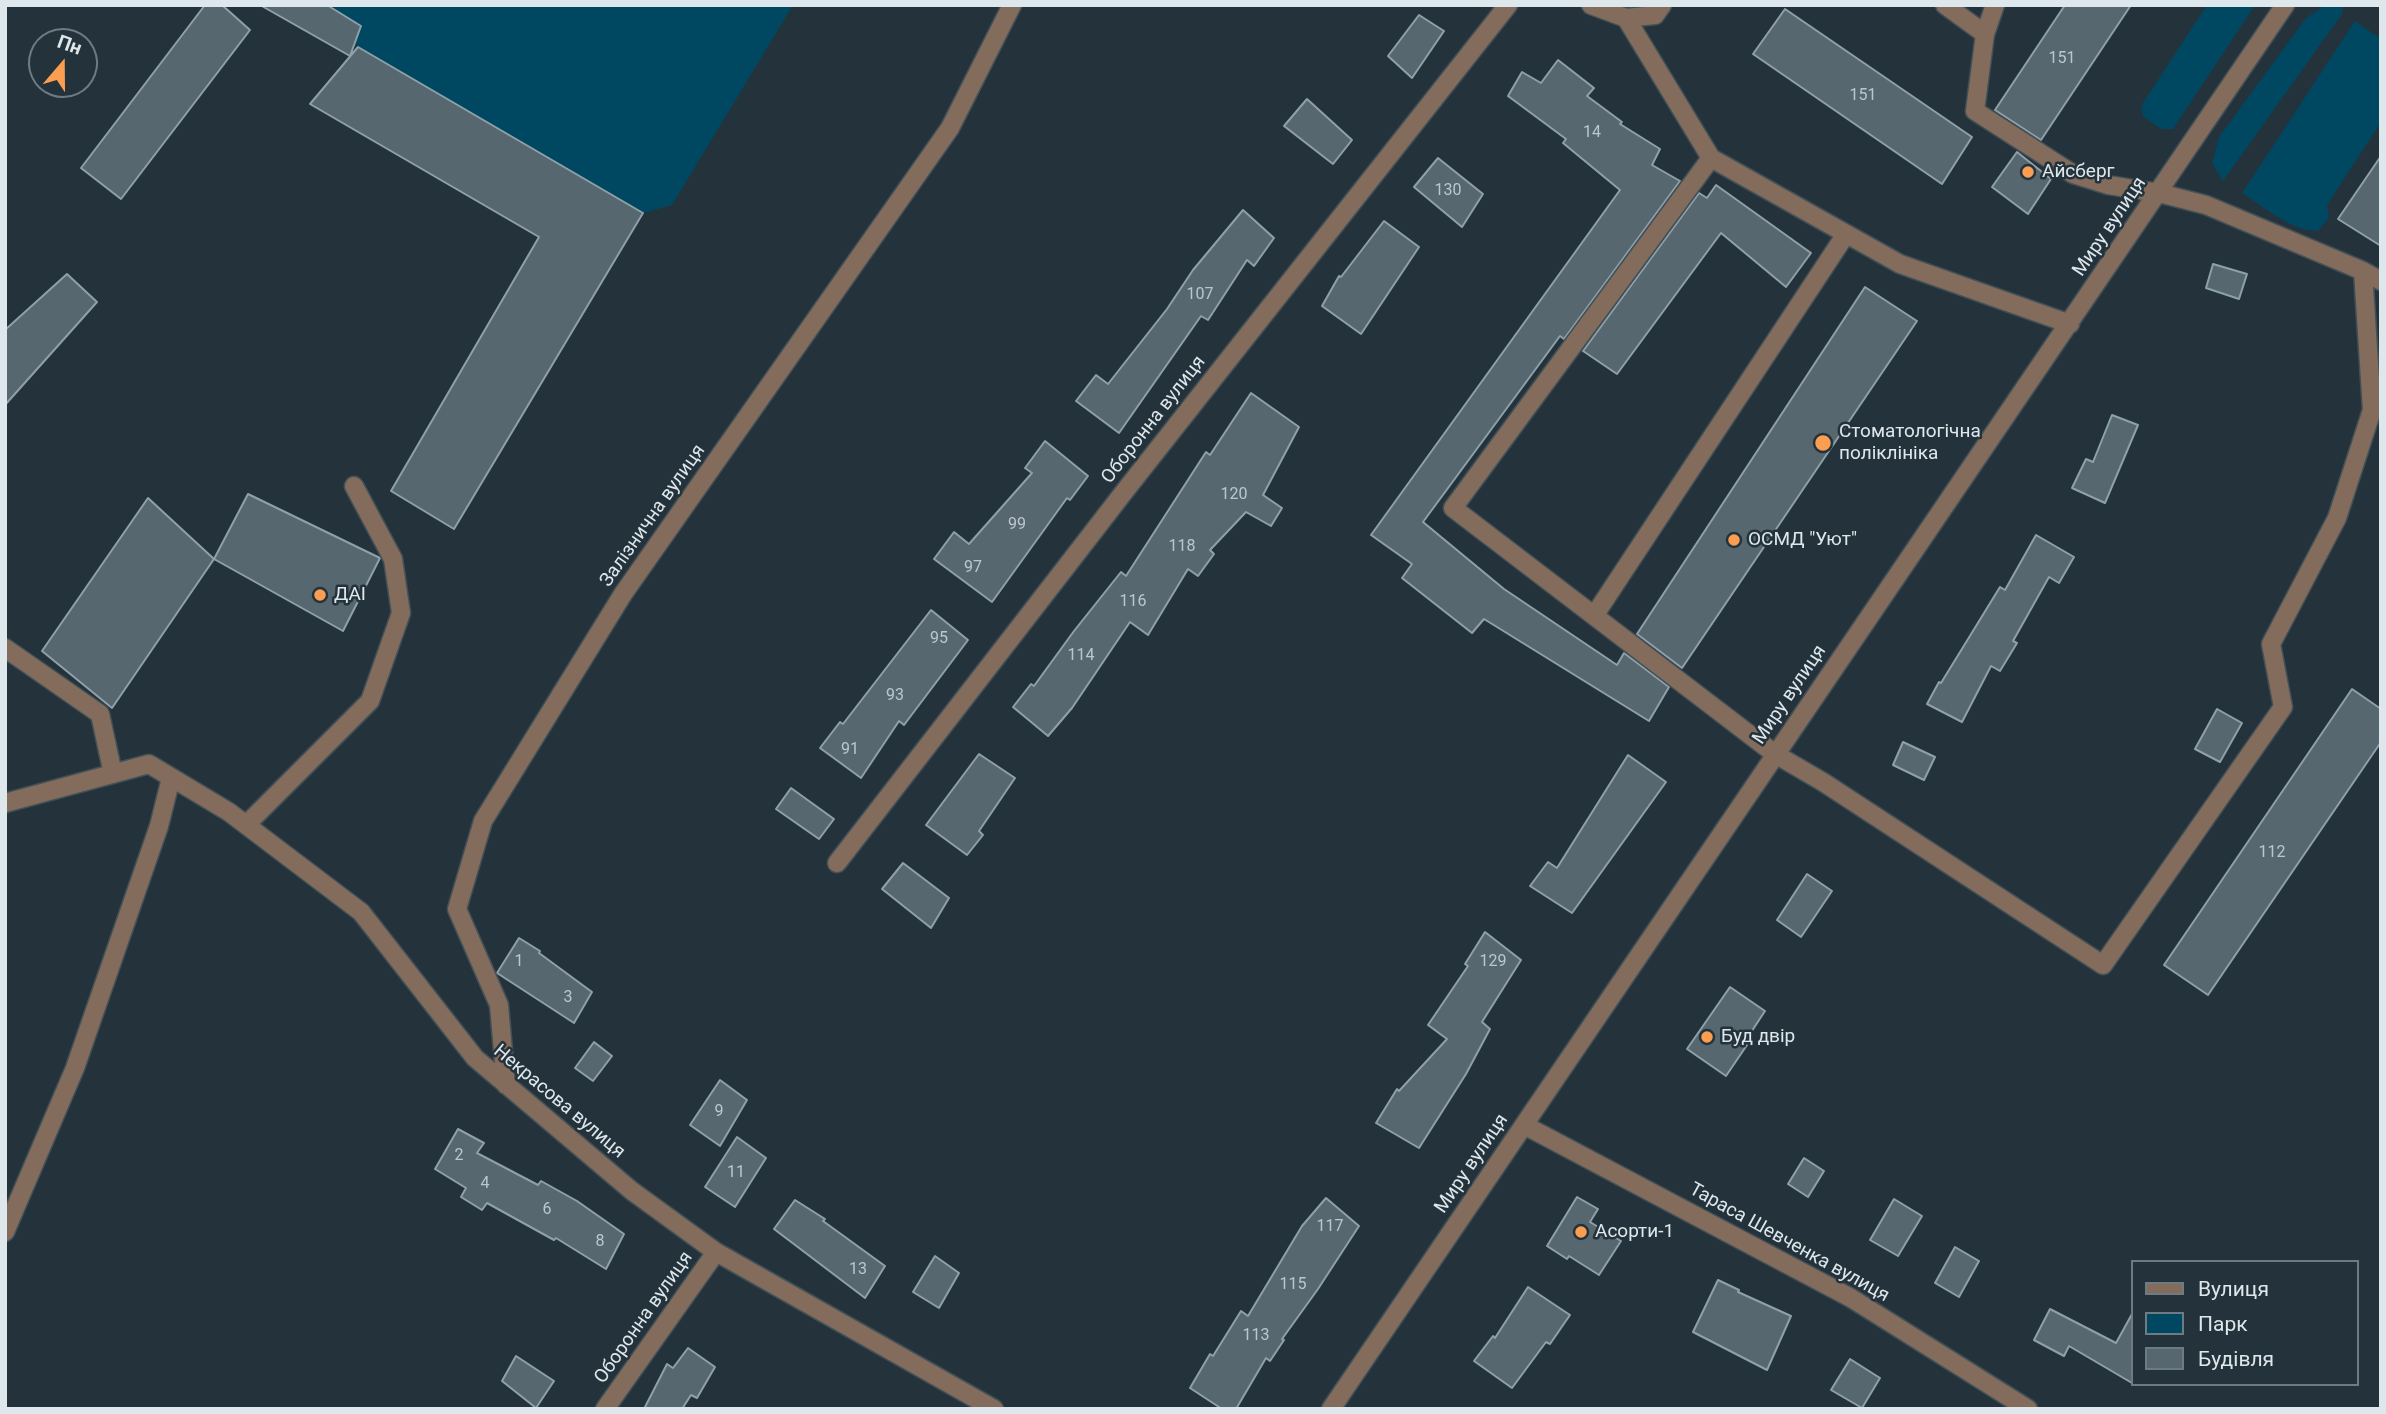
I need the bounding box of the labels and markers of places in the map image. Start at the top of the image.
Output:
place label: Айсберг [2042,161,2115,183]
marker: Айсберг [2020,164,2036,180]
place label: Стоматологічна поліклініка [1839,421,1981,465]
marker: Стоматологічна поліклініка [1813,433,1833,453]
place label: ОСМД "Уют" [1748,529,1857,551]
marker: ОСМД "Уют" [1726,532,1742,548]
place label: ДАІ [334,584,366,606]
marker: ДАІ [312,587,328,603]
place label: Буд двір [1721,1026,1795,1048]
marker: Буд двір [1699,1029,1715,1045]
place label: Асорти-1 [1595,1221,1674,1243]
marker: Асорти-1 [1573,1224,1589,1240]

